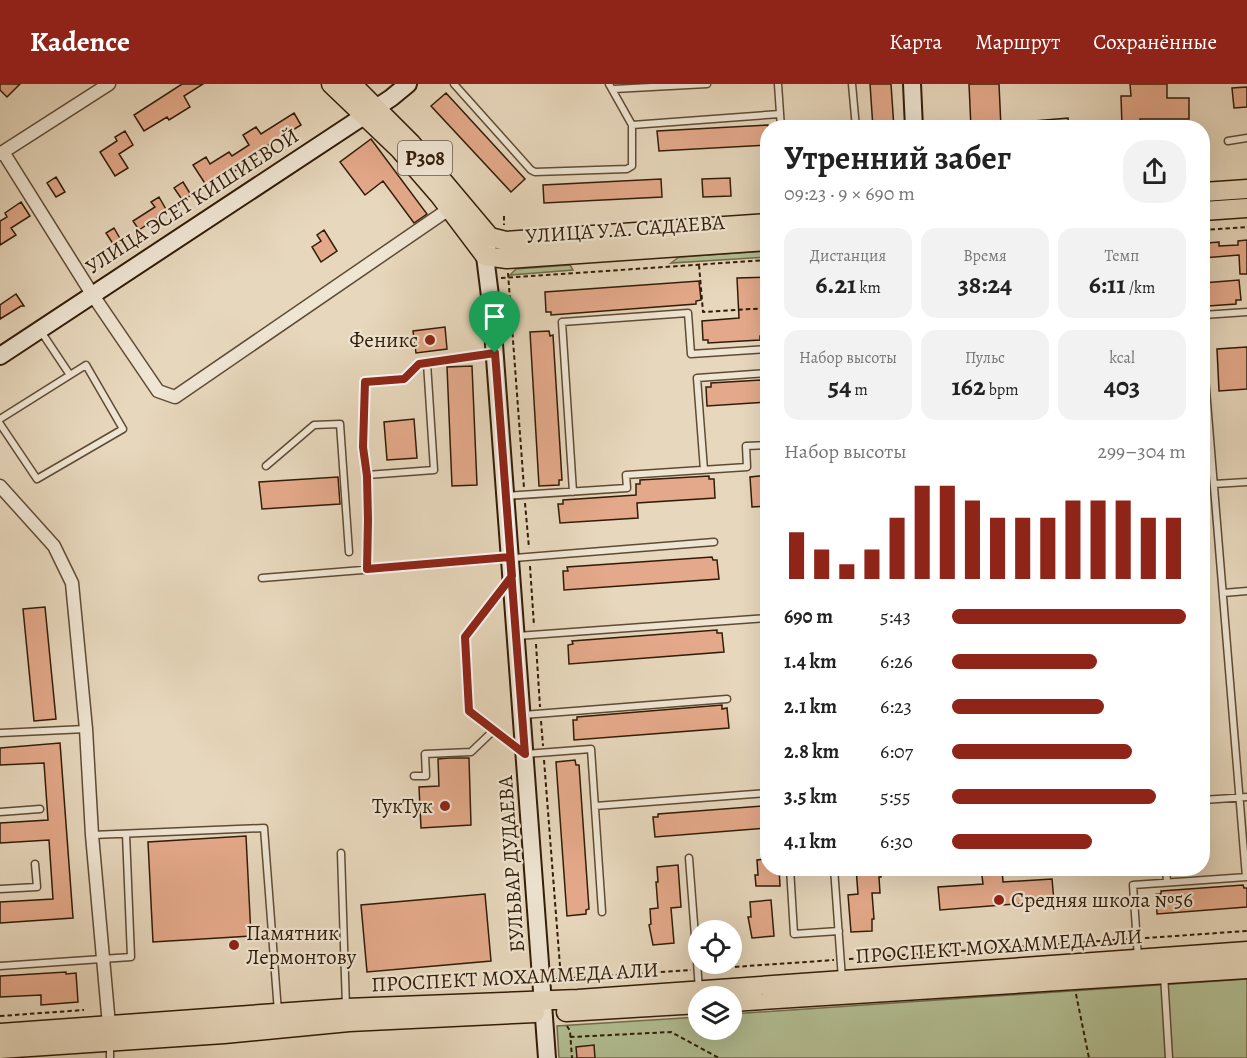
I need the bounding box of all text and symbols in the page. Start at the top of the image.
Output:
text: Kadence [30,23,130,61]
text: Карта [889,28,942,56]
text: Маршрут [975,28,1060,56]
text: Сохранённые [1093,28,1217,56]
street label: УЛИЦА ЭСЕТ КИШИЕВОЙ [80,121,304,281]
text: Утренний забег [784,135,1011,180]
button: share [1123,140,1186,203]
road number: P308 [398,141,452,175]
text: 09:23 · 9 × 690 m [784,180,915,207]
street label: УЛИЦА У.А. САДАЕВА [524,208,726,250]
text: Дистанция [810,245,886,267]
text: Время [963,245,1007,267]
text: Темп [1105,245,1139,267]
text: 6.21 [815,267,856,302]
text: 38:24 [958,267,1012,302]
text: 6:11 [1089,267,1126,302]
text: km [856,277,881,299]
text: /km [1126,277,1155,299]
pin [469,291,520,353]
icon: arrive [478,300,511,333]
place label: Феникс [350,326,418,354]
marker: Феникс [423,333,437,347]
text: Набор высоты [799,347,897,369]
text: Пульс [965,347,1005,369]
text: kcal [1109,347,1135,369]
text: 54 [828,369,851,404]
text: 162 [951,369,985,404]
text: 403 [1104,369,1140,404]
text: m [851,379,868,401]
text: bpm [985,379,1019,401]
text: Набор высоты [784,438,907,465]
text: 299–304 m [1098,438,1186,465]
text: 690 m [784,603,833,630]
text: 5:43 [880,603,911,630]
text: 1.4 km [784,648,837,675]
text: 6:26 [880,648,913,675]
text: 2.1 km [784,693,837,720]
text: 6:23 [880,693,912,720]
text: 2.8 km [784,738,839,765]
text: 6:07 [880,738,913,765]
street label: БУЛЬВАР ДУДАЕВА [491,774,531,953]
text: 3.5 km [784,783,837,810]
text: 5:55 [880,783,911,810]
place label: ТукТук [372,792,433,820]
marker: ТукТук [438,799,452,813]
text: 4.1 km [784,828,837,855]
text: 6:30 [880,828,913,855]
place label: Средняя школа №56 [1011,886,1193,914]
marker: Средняя школа №56 [992,893,1006,907]
place label: Памятник Лермонтову [246,919,357,971]
map controls [688,920,742,1040]
button: locate [688,920,742,974]
street label: ПРОСПЕКТ МОХАММЕДА АЛИ [854,922,1144,970]
marker: Памятник Лермонтову [227,938,241,952]
street label: ПРОСПЕКТ МОХАММЕДА АЛИ [370,955,660,999]
button: layers [688,986,742,1040]

